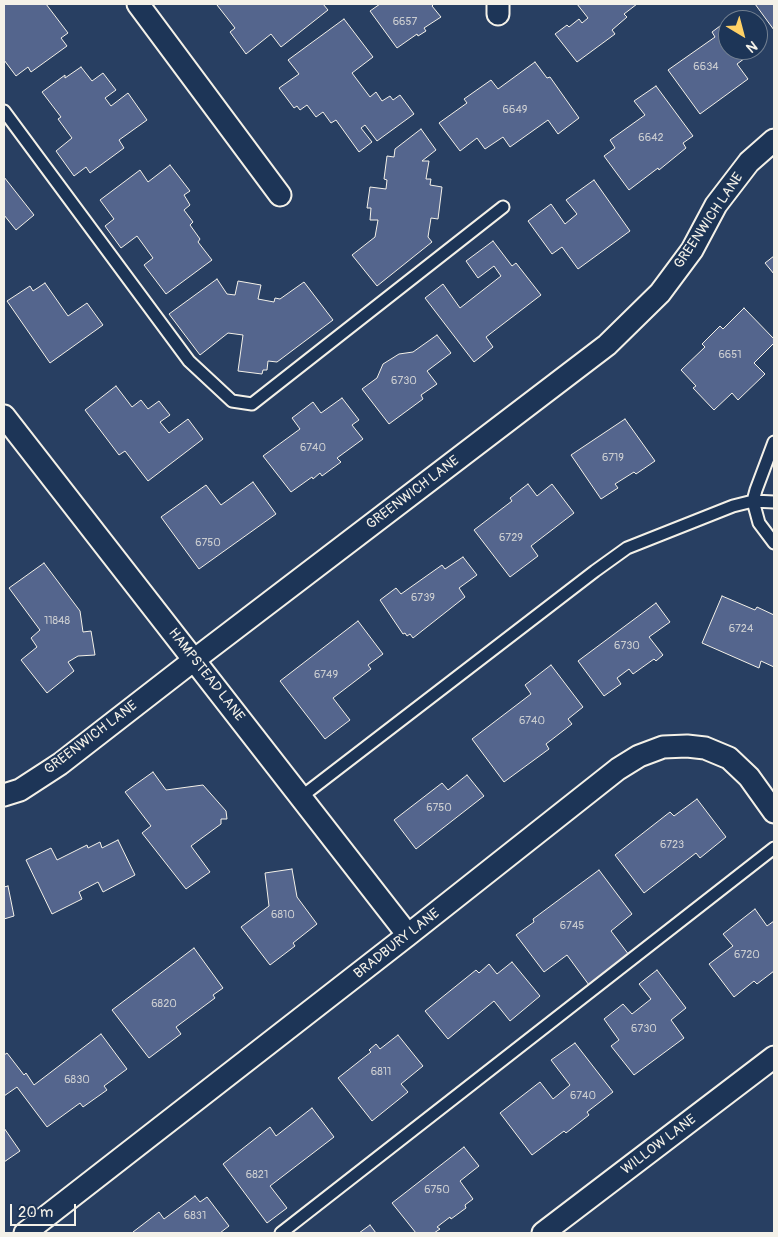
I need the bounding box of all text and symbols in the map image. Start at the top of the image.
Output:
north arrow [718,10,768,60]
house number: 6657 [393,15,417,29]
text: N [743,37,761,56]
house number: 6634 [693,60,719,74]
house number: 6649 [503,103,527,117]
house number: 6642 [638,131,664,145]
street label: GREENWICH LANE [671,170,747,272]
house number: 6651 [718,348,742,362]
house number: 6730 [391,374,417,388]
house number: 6740 [300,441,326,455]
house number: 6719 [602,451,624,465]
street label: GREENWICH LANE [363,453,463,533]
house number: 6729 [499,531,523,545]
house number: 6750 [195,536,221,550]
house number: 6739 [411,591,435,605]
house number: 11848 [44,614,70,628]
house number: 6724 [729,622,753,636]
street label: HAMPSTEAD LANE [164,625,248,725]
house number: 6730 [614,639,640,653]
house number: 6749 [314,668,338,682]
street label: GREENWICH LANE [41,698,141,778]
house number: 6740 [519,714,545,728]
house number: 6750 [426,801,452,815]
house number: 6723 [660,838,684,852]
street label: BRADBURY LANE [351,905,443,983]
house number: 6810 [271,908,295,922]
house number: 6745 [560,919,584,933]
house number: 6720 [734,948,760,962]
house number: 6820 [151,997,177,1011]
house number: 6730 [631,1022,657,1036]
house number: 6811 [371,1065,391,1079]
house number: 6830 [64,1073,90,1087]
house number: 6740 [570,1089,596,1103]
street label: WILLOW LANE [618,1111,700,1179]
house number: 6821 [246,1168,268,1182]
house number: 6750 [424,1183,450,1197]
scale bar [12,1194,79,1226]
text: 20 m [18,1203,53,1222]
house number: 6831 [184,1209,206,1223]

